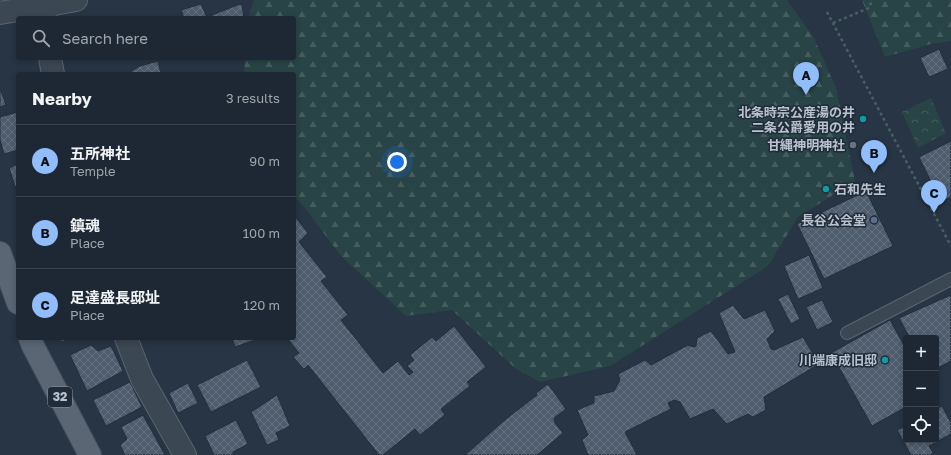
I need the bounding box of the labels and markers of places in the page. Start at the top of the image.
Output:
pin: A [793,62,819,95]
place label: 北条時宗公産湯の井 二条公爵愛用の井 [738,104,855,135]
marker: 北条時宗公産湯の井 二条公爵愛用の井 [858,114,868,124]
place label: 甘縄神明神社 [767,137,845,153]
marker: 甘縄神明神社 [848,140,858,150]
pin: B [861,140,887,173]
pin: C [921,180,947,213]
place label: 石和先生 [834,181,886,197]
marker: 石和先生 [821,184,831,194]
place label: 長谷公会堂 [801,212,866,228]
marker: 長谷公会堂 [869,215,879,225]
place label: 川端康成旧邸 [799,352,877,368]
marker: 川端康成旧邸 [880,355,890,365]

